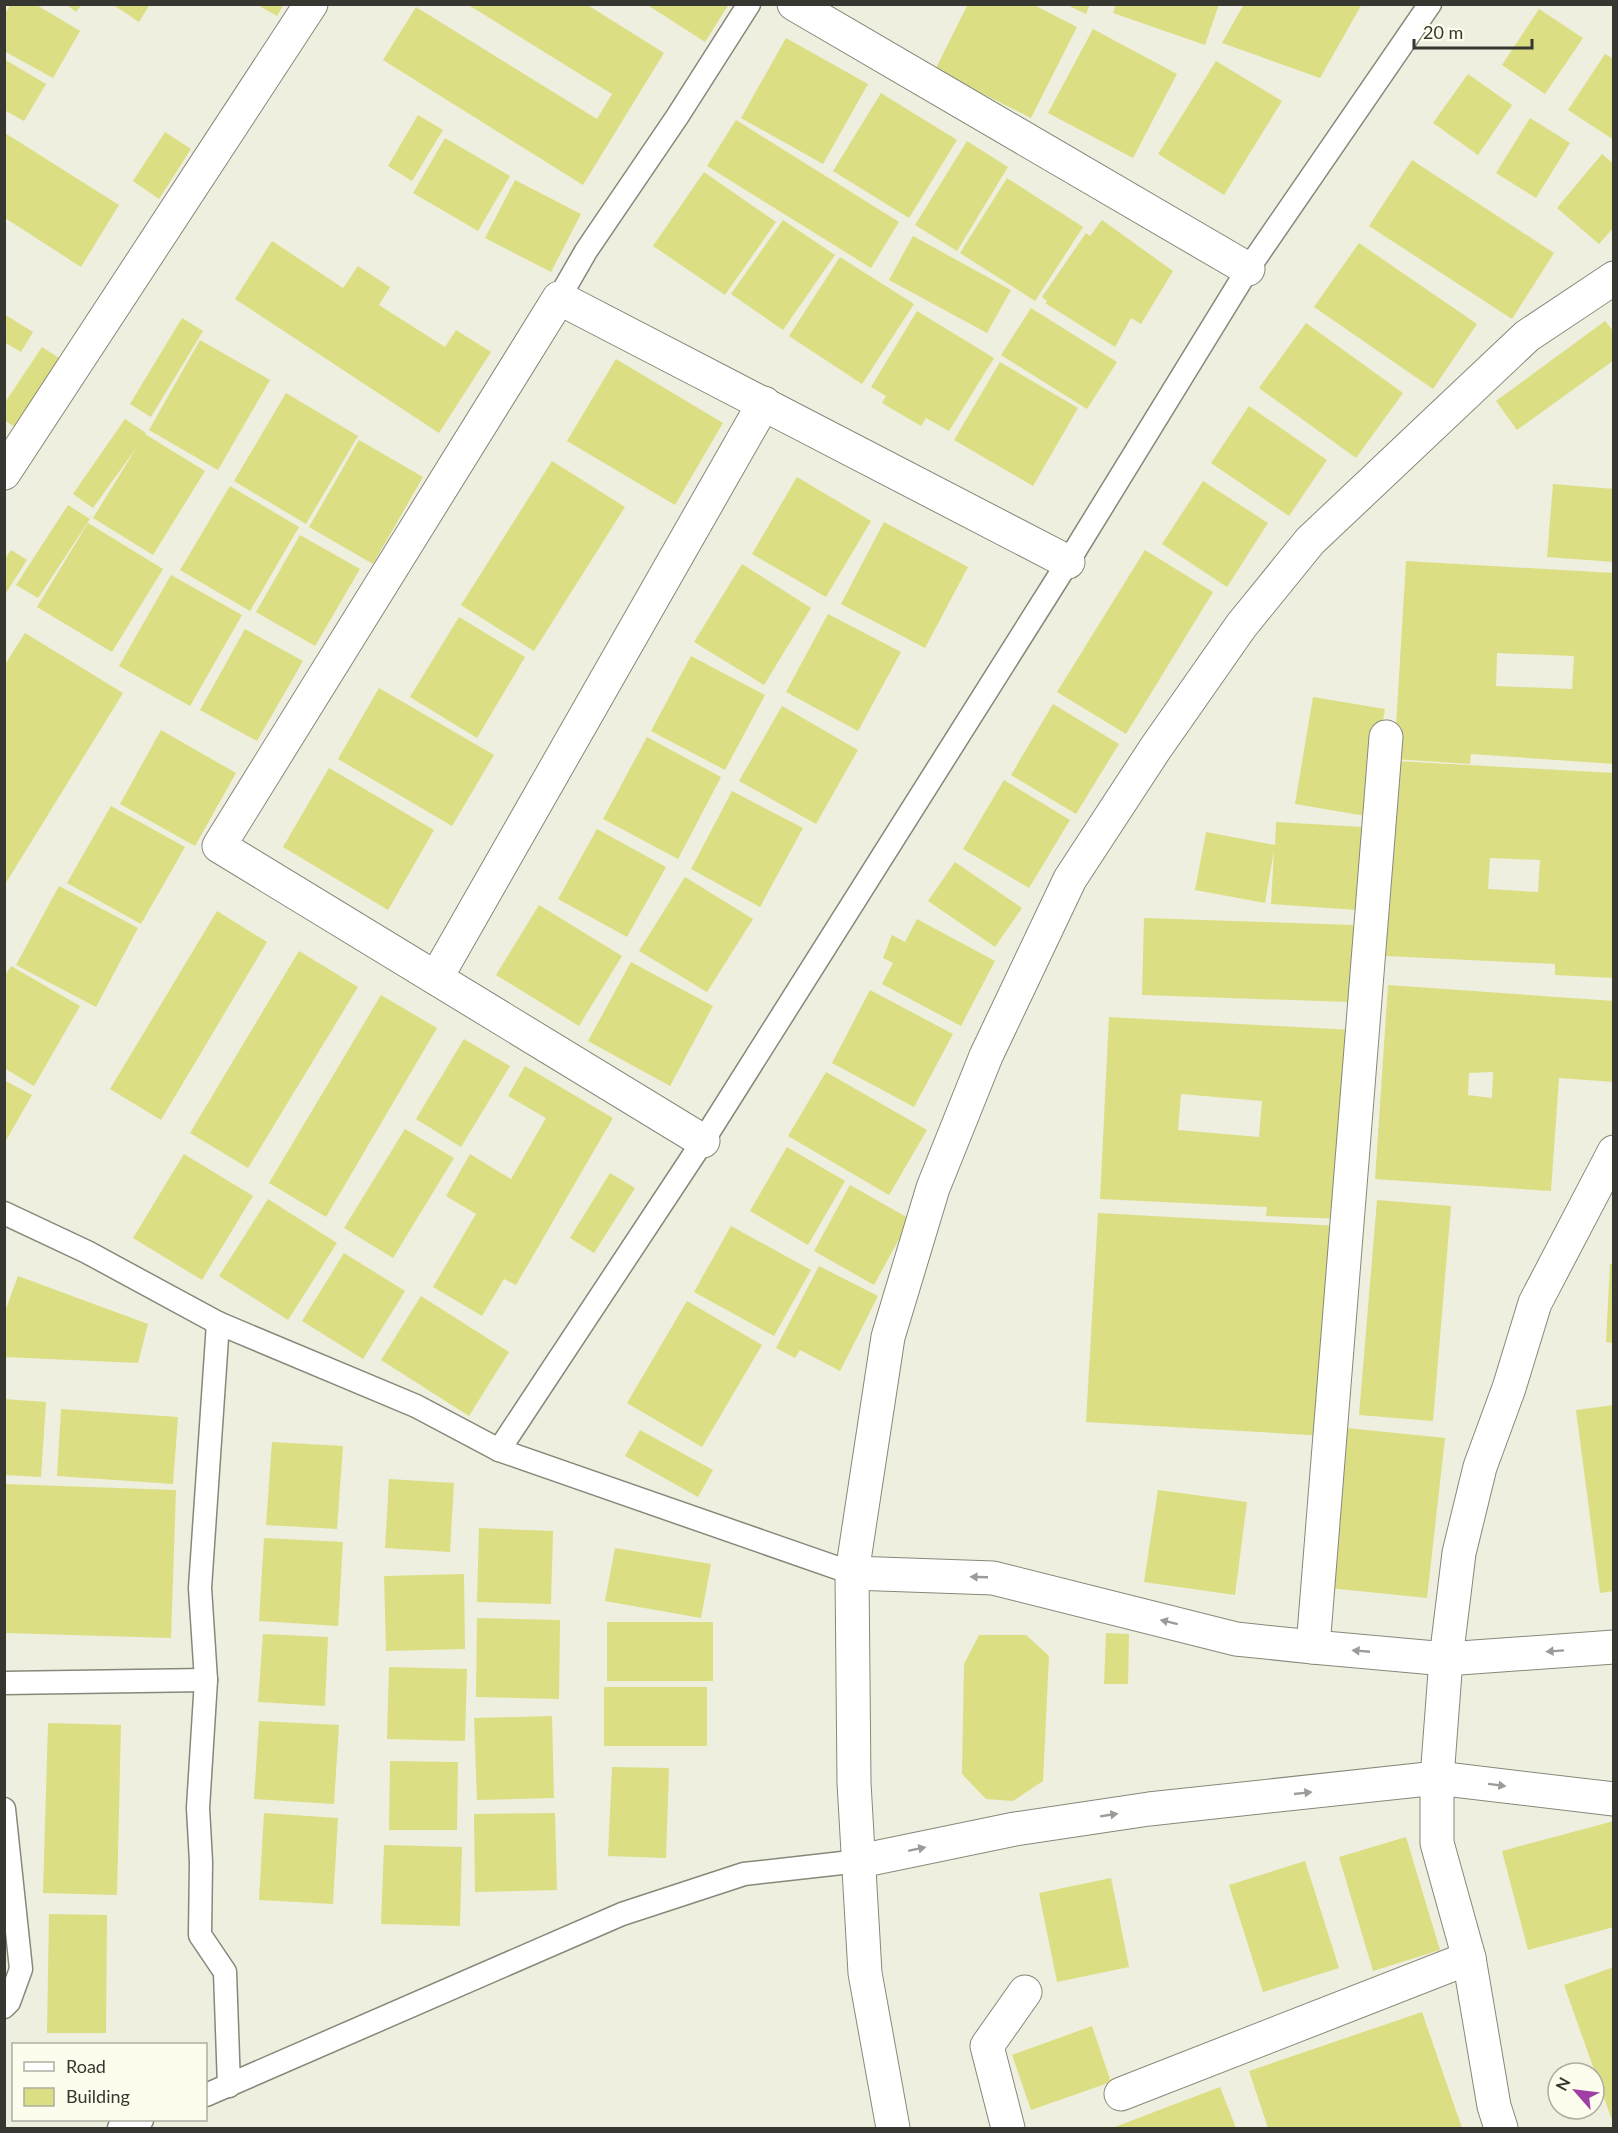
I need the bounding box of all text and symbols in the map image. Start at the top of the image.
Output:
scale bar [1414,12,1532,50]
text: 20 m [1423,21,1463,43]
one-way arrow [969,1573,988,1582]
one-way arrow [1159,1616,1178,1626]
one-way arrow [1351,1646,1370,1656]
one-way arrow [1546,1646,1565,1656]
one-way arrow [1487,1781,1506,1790]
one-way arrow [1293,1788,1312,1797]
one-way arrow [1100,1810,1119,1819]
one-way arrow [908,1844,927,1854]
legend [12,2043,207,2121]
text: Road [66,2055,106,2077]
north arrow [1546,2061,1606,2121]
text: N [1551,2074,1574,2094]
text: Building [66,2085,130,2107]

